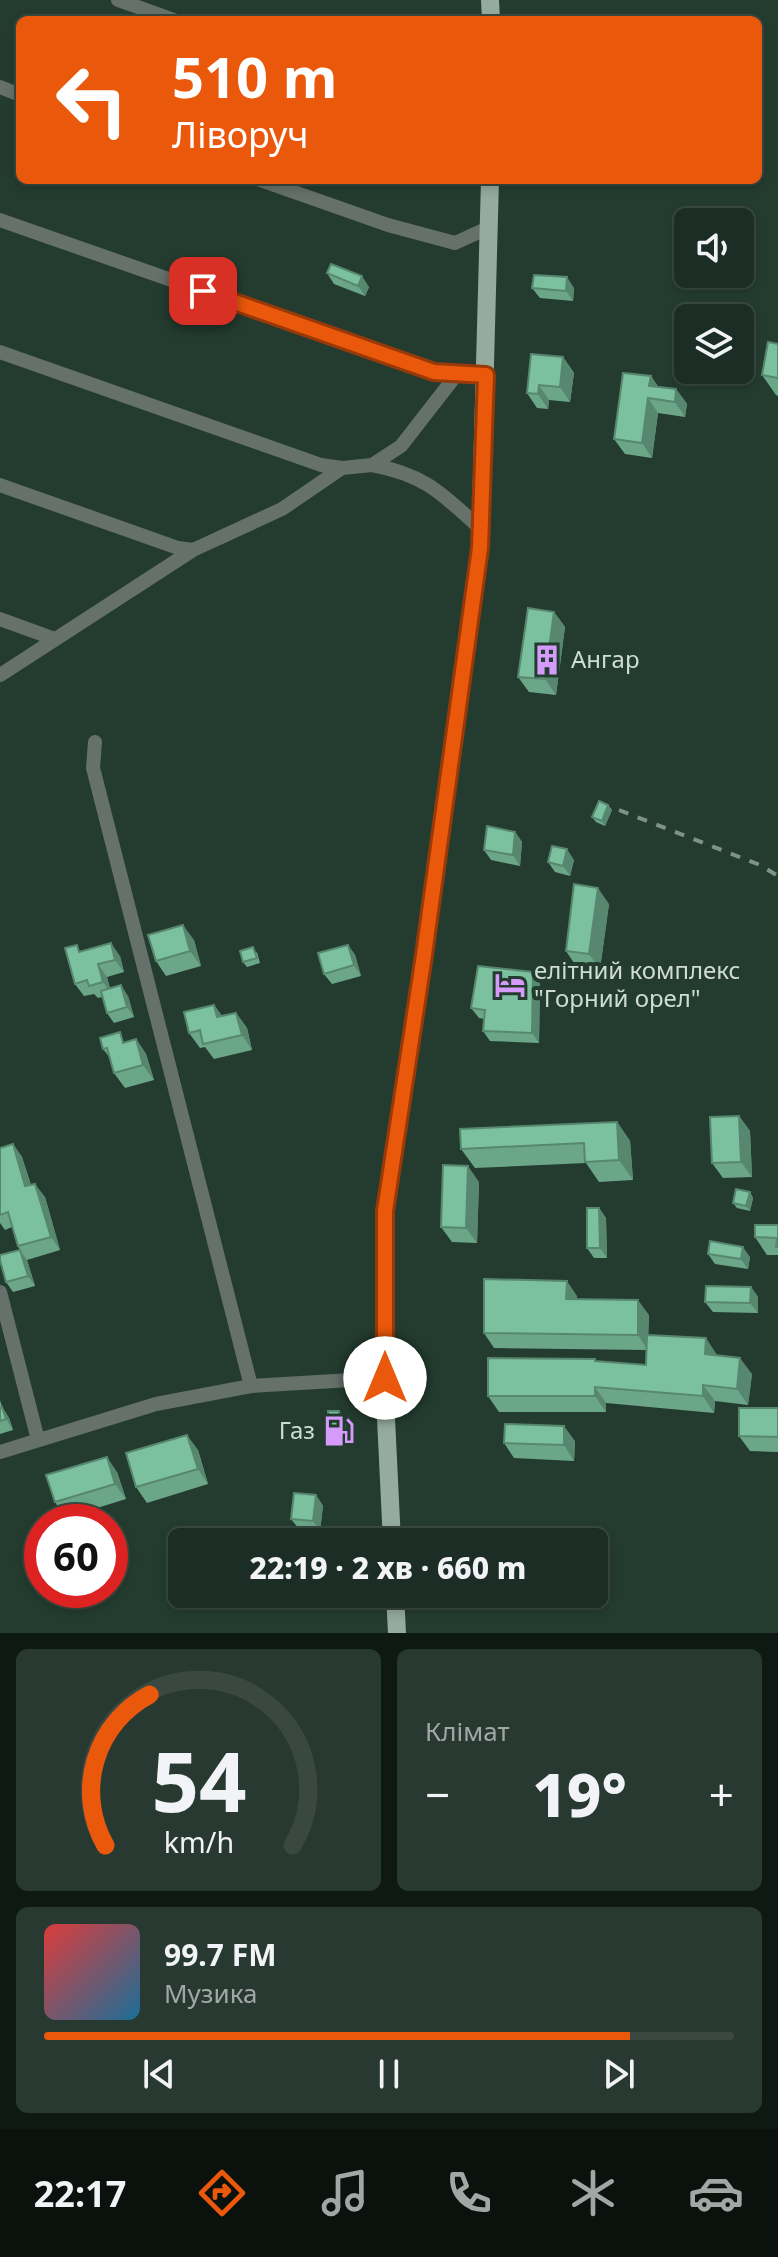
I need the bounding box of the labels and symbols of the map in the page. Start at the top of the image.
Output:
pin [169,257,237,325]
place label: Ангар [571,642,640,675]
building icon: Ангар [530,643,564,677]
place label: елітний комплекс "Горний орел" [534,953,740,1014]
hotel icon: елітний комплекс "Горний орел" [493,968,527,1002]
position arrow [343,1336,427,1420]
place label: Газ [279,1413,315,1446]
fuel station icon: Газ [322,1414,356,1448]
speed limit sign: 60 [24,1504,128,1608]

